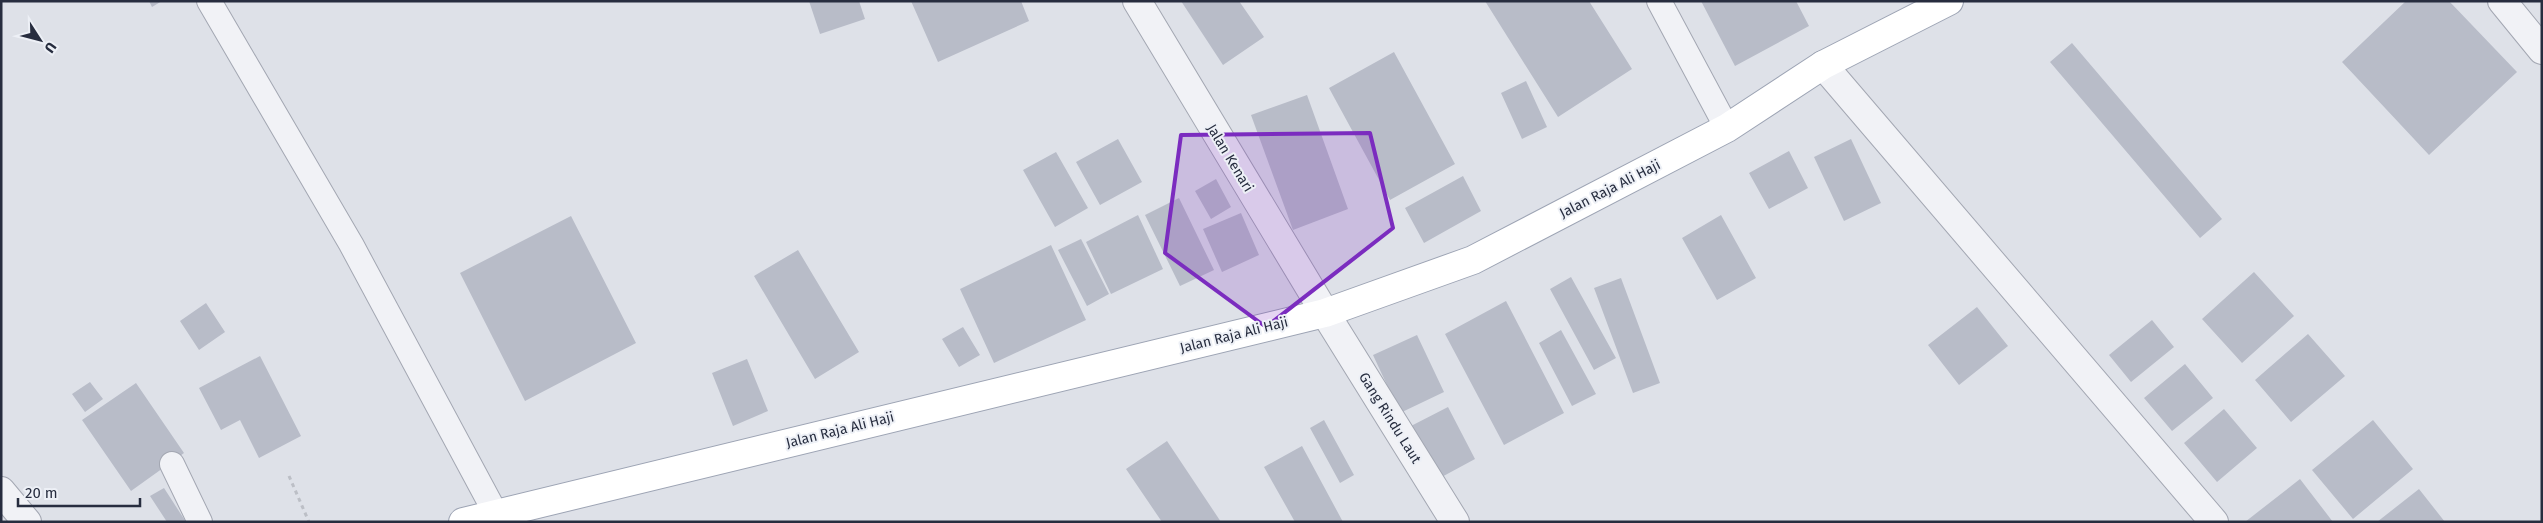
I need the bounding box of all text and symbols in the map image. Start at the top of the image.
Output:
north arrow [15,15,65,65]
text: U [41,39,60,56]
street label: Jalan Kenari [1203,121,1257,195]
street label: Jalan Raja Ali Haji [1557,156,1663,222]
street label: Jalan Raja Ali Haji [1178,313,1290,357]
street label: Gang Rindu Laut [1355,369,1425,467]
street label: Jalan Raja Ali Haji [784,408,896,452]
scale bar [18,476,140,508]
text: 20 m [25,484,58,502]

